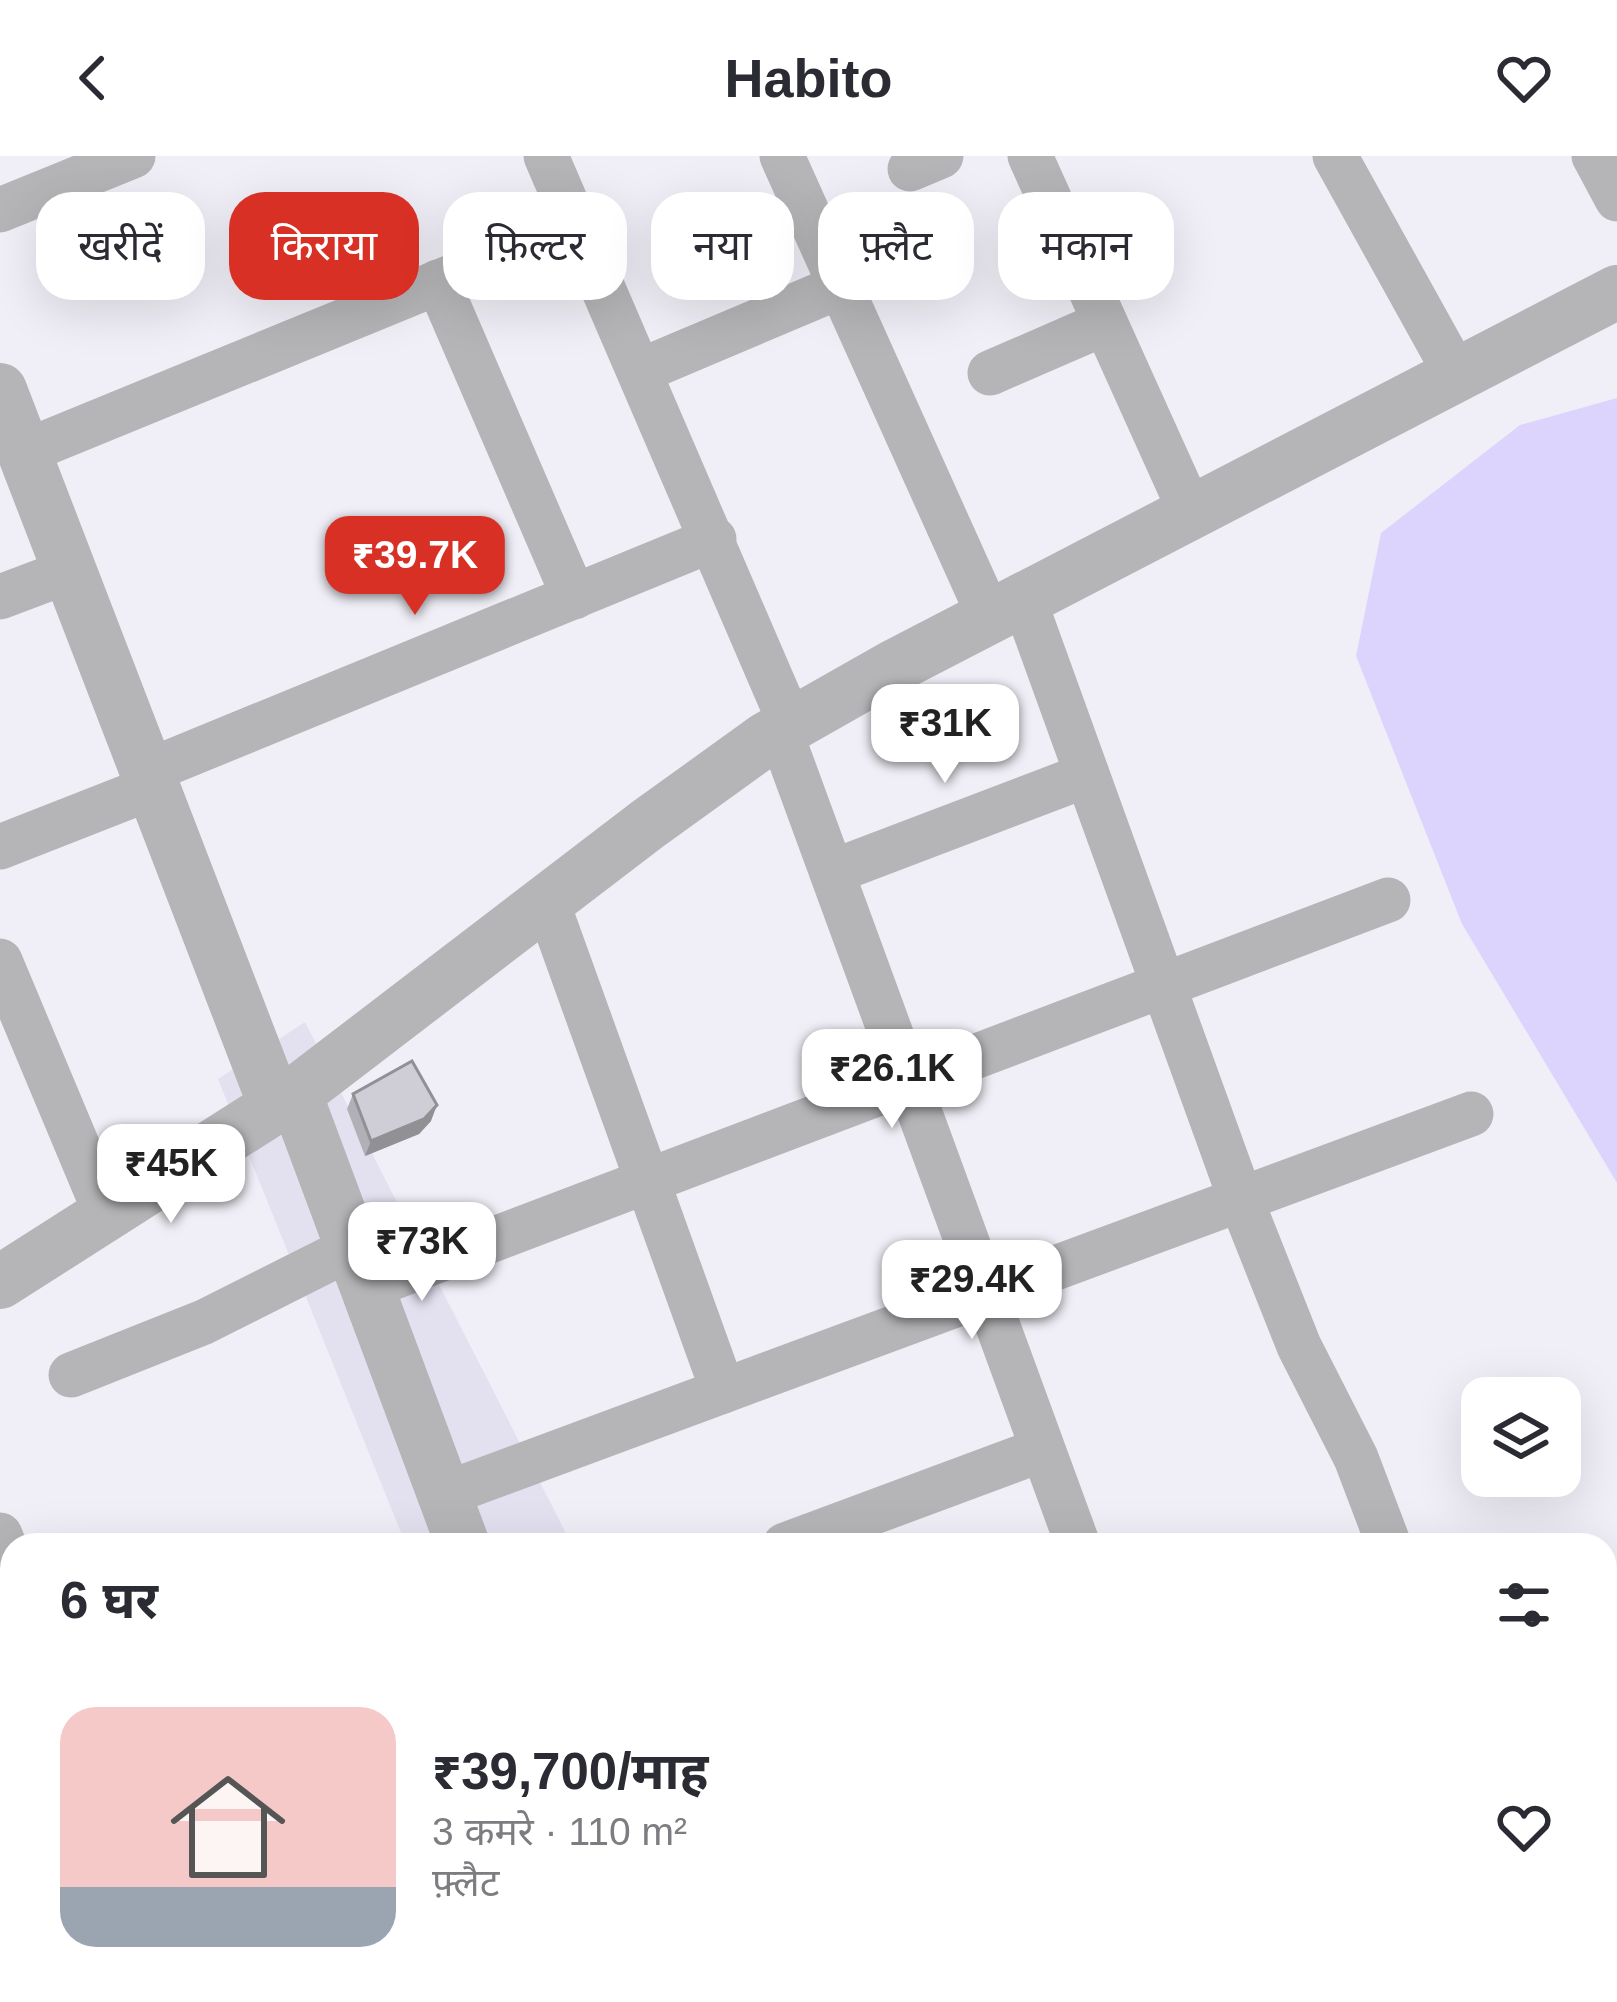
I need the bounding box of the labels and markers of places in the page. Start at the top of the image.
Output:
pin: ₹39.7K [317,516,513,618]
pin: ₹31K [874,684,1016,786]
pin: ₹26.1K [794,1029,990,1131]
pin: ₹45K [100,1124,242,1226]
pin: ₹73K [351,1202,493,1304]
pin: ₹29.4K [874,1240,1070,1342]

